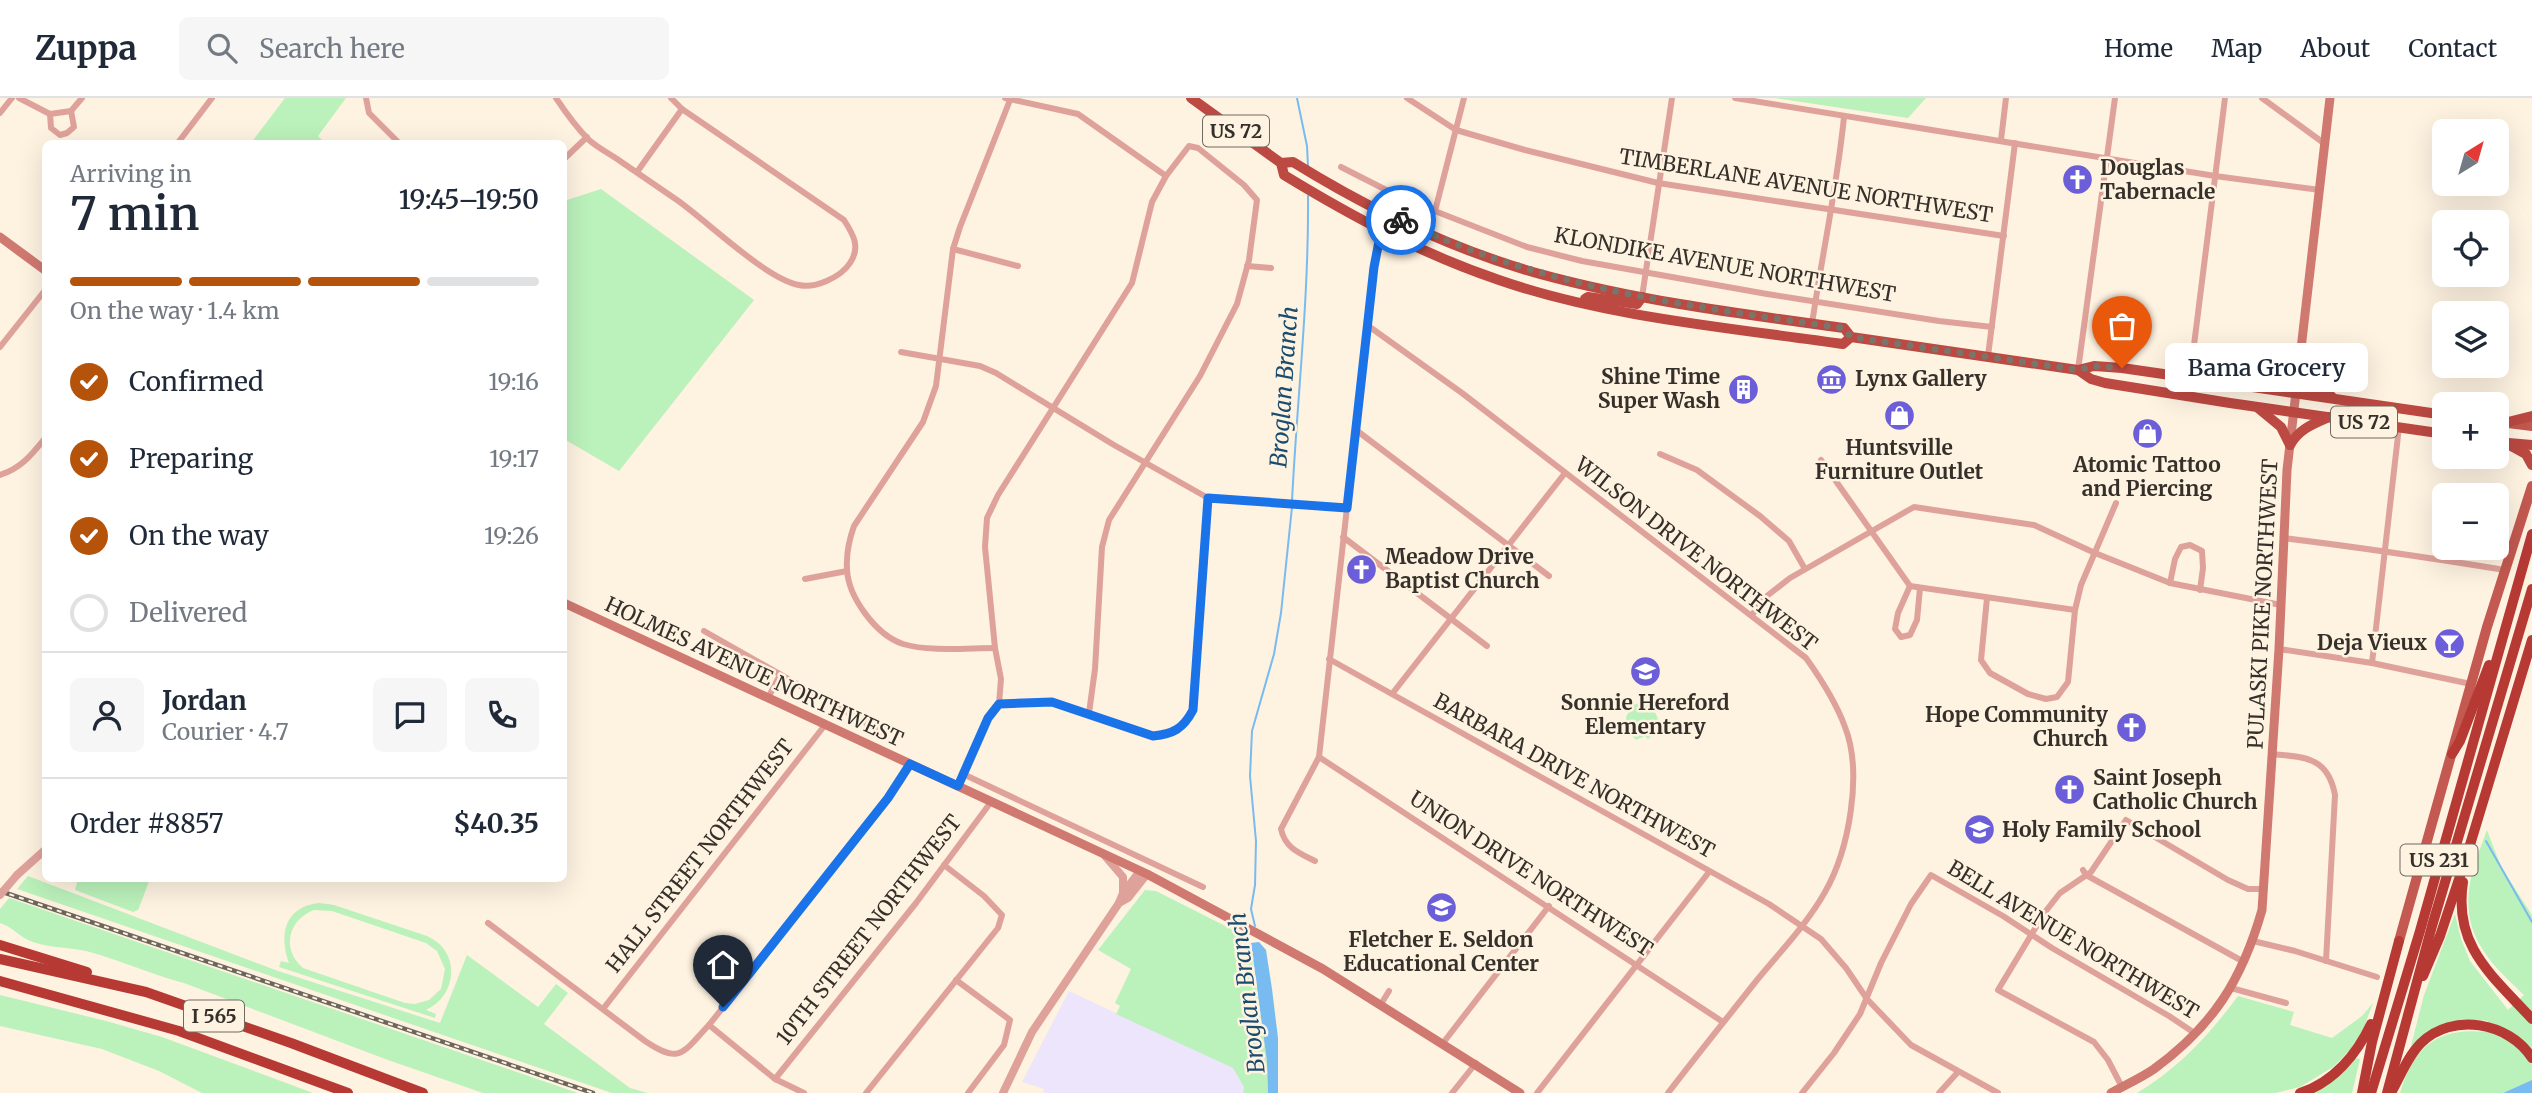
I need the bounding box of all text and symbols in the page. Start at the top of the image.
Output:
search box [179,17,669,80]
text: Zuppa [35,28,137,69]
icon: search [203,29,241,67]
text: Search here [259,32,405,65]
text: Home [2104,33,2173,64]
text: Map [2211,33,2262,64]
text: About [2300,33,2370,64]
text: Contact [2408,33,2497,64]
road number: US 72 [1203,116,1269,146]
north arrow [2432,119,2510,196]
map controls [2432,119,2509,560]
street label: TIMBERLANE AVENUE NORTHWEST [1617,143,1995,228]
place label: Douglas Tabernacle [2100,154,2215,205]
text: Arriving in [70,159,192,188]
church icon: Douglas Tabernacle [2060,163,2094,197]
text: 19:45–19:50 [399,183,539,216]
text: 7 min [70,185,199,243]
courier [1366,185,1436,255]
icon: bike [1382,201,1420,239]
button: locate [2432,210,2509,287]
street label: KLONDIKE AVENUE NORTHWEST [1552,221,1898,308]
text: On the way · 1.4 km [70,296,280,325]
pin [2092,296,2152,368]
button: layers [2432,301,2509,378]
water label: Broglan Branch [1263,305,1304,469]
icon: bag [2103,307,2141,345]
callout: Bama Grocery [2164,344,2367,392]
text: Bama Grocery [2187,353,2346,382]
museum icon: Lynx Gallery [1815,362,1849,396]
icon: check [70,363,108,401]
place label: Shine Time Super Wash [1598,363,1720,414]
text: Confirmed [129,365,264,398]
place label: Lynx Gallery [1855,365,1987,392]
text: 19:16 [488,367,539,396]
building icon: Shine Time Super Wash [1726,372,1760,406]
button: + [2432,392,2509,469]
shop icon: Huntsville Furniture Outlet [1882,399,1916,433]
road number: US 72 [2331,406,2397,438]
shop icon: Atomic Tattoo and Piercing [2130,416,2164,450]
place label: Huntsville Furniture Outlet [1815,434,1984,485]
icon: check [70,440,108,478]
text: Preparing [129,442,253,475]
text: 19:17 [489,444,539,473]
street label: WILSON DRIVE NORTHWEST [1569,450,1823,657]
place label: Atomic Tattoo and Piercing [2072,451,2221,502]
street label: PULASKI PIKE NORTHWEST [2241,458,2284,750]
button: − [2432,483,2509,560]
icon: check [70,517,108,555]
text: On the way [129,519,269,552]
text: 19:26 [484,521,539,550]
place label: Meadow Drive Baptist Church [1385,543,1540,594]
church icon: Meadow Drive Baptist Church [1345,552,1379,586]
street label: HOLMES AVENUE NORTHWEST [601,590,908,753]
text: Delivered [129,596,248,629]
bar icon: Deja Vieux [2433,626,2467,660]
place label: Deja Vieux [2317,629,2427,656]
school or university icon: Sonnie Hereford Elementary [1628,654,1662,688]
button: person [70,678,144,752]
button: chat [373,678,447,752]
button: phone [465,678,539,752]
text: Jordan [162,684,247,717]
street label: BARBARA DRIVE NORTHWEST [1429,687,1720,864]
place label: Sonnie Hereford Elementary [1560,689,1730,740]
place label: Hope Community Church [1925,701,2109,752]
church icon: Hope Community Church [2114,710,2148,744]
text: Courier · 4.7 [162,717,289,746]
street label: HALL STREET NORTHWEST [600,733,799,978]
place label: Saint Joseph Catholic Church [2093,764,2257,815]
church icon: Saint Joseph Catholic Church [2053,773,2087,807]
street label: UNION DRIVE NORTHWEST [1405,785,1658,963]
text: Order #8857 [70,807,224,840]
text: $40.35 [453,807,539,840]
street label: 10TH STREET NORTHWEST [770,809,967,1050]
school or university icon: Holy Family School [1962,813,1996,847]
place label: Holy Family School [2002,816,2201,843]
road number: US 231 [2400,845,2478,876]
street label: BELL AVENUE NORTHWEST [1943,854,2204,1025]
school or university icon: Fletcher E. Seldon Educational Center [1424,891,1458,925]
water label: Broglan Branch [1222,911,1271,1075]
place label: Fletcher E. Seldon Educational Center [1343,926,1539,977]
pin [693,935,753,1007]
icon: home [704,946,742,984]
road number: I 565 [184,1000,244,1032]

